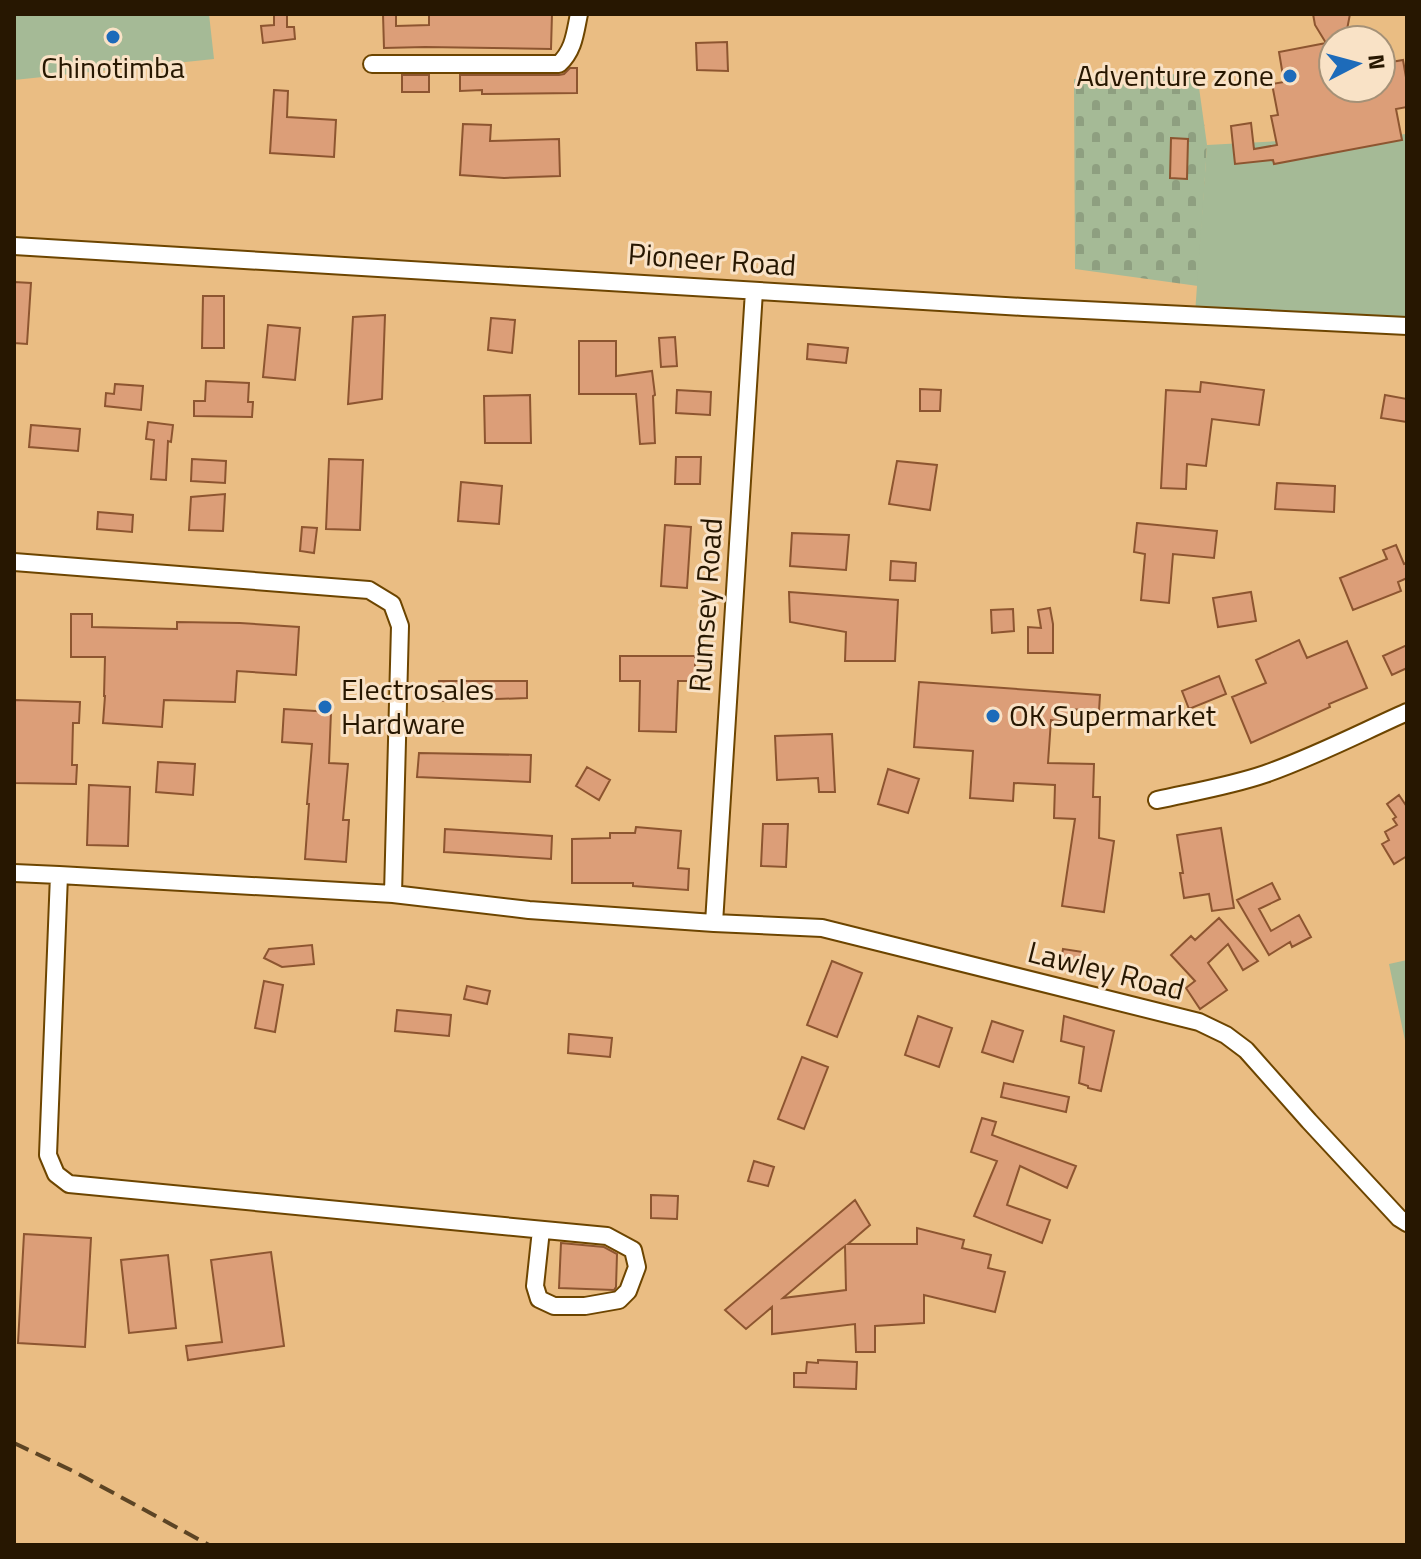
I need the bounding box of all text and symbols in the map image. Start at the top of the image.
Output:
north arrow [1317,24,1397,104]
marker: Chinotimba [104,28,122,46]
place label: Chinotimba [41,44,185,90]
place label: Adventure zone [1076,52,1274,98]
text: N [1359,53,1395,71]
marker: Adventure zone [1281,67,1299,85]
street label: Pioneer Road [626,230,798,288]
street label: Rumsey Road [676,516,734,693]
place label: Electrosales Hardware [341,666,494,746]
place label: OK Supermarket [1009,692,1217,738]
marker: Electrosales Hardware [316,698,334,716]
marker: OK Supermarket [984,707,1002,725]
street label: Lawley Road [1023,928,1189,1012]

